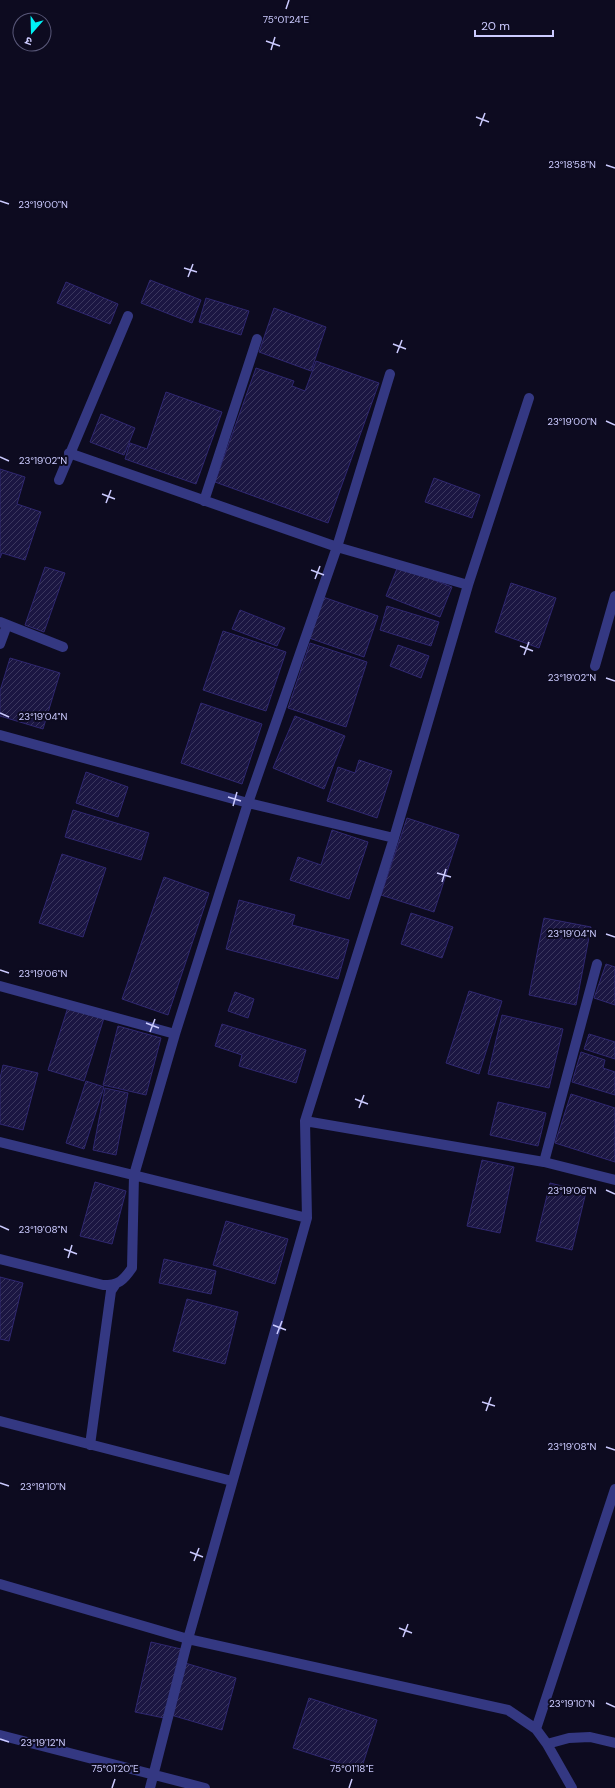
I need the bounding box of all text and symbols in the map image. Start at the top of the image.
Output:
north arrow [12,12,52,52]
scale bar [475,12,553,38]
text: 75°01'24"E [263,13,310,26]
text: 20 m [481,18,510,34]
text: उ [23,34,34,49]
text: 23°18'58"N [548,158,596,171]
text: 23°19'00"N [18,198,68,211]
text: 23°19'00"N [547,415,597,428]
text: 23°19'02"N [19,454,67,467]
text: 23°19'02"N [548,671,596,684]
text: 23°19'04"N [19,710,67,723]
text: 23°19'04"N [548,927,596,940]
text: 23°19'06"N [18,967,68,980]
text: 23°19'06"N [547,1184,597,1197]
text: 23°19'08"N [19,1223,67,1236]
text: 23°19'08"N [548,1440,596,1453]
text: 23°19'10"N [20,1480,66,1493]
text: 23°19'10"N [549,1697,595,1710]
text: 23°19'12"N [21,1736,65,1749]
text: 75°01'20"E [91,1762,139,1775]
text: 75°01'18"E [330,1762,374,1775]

